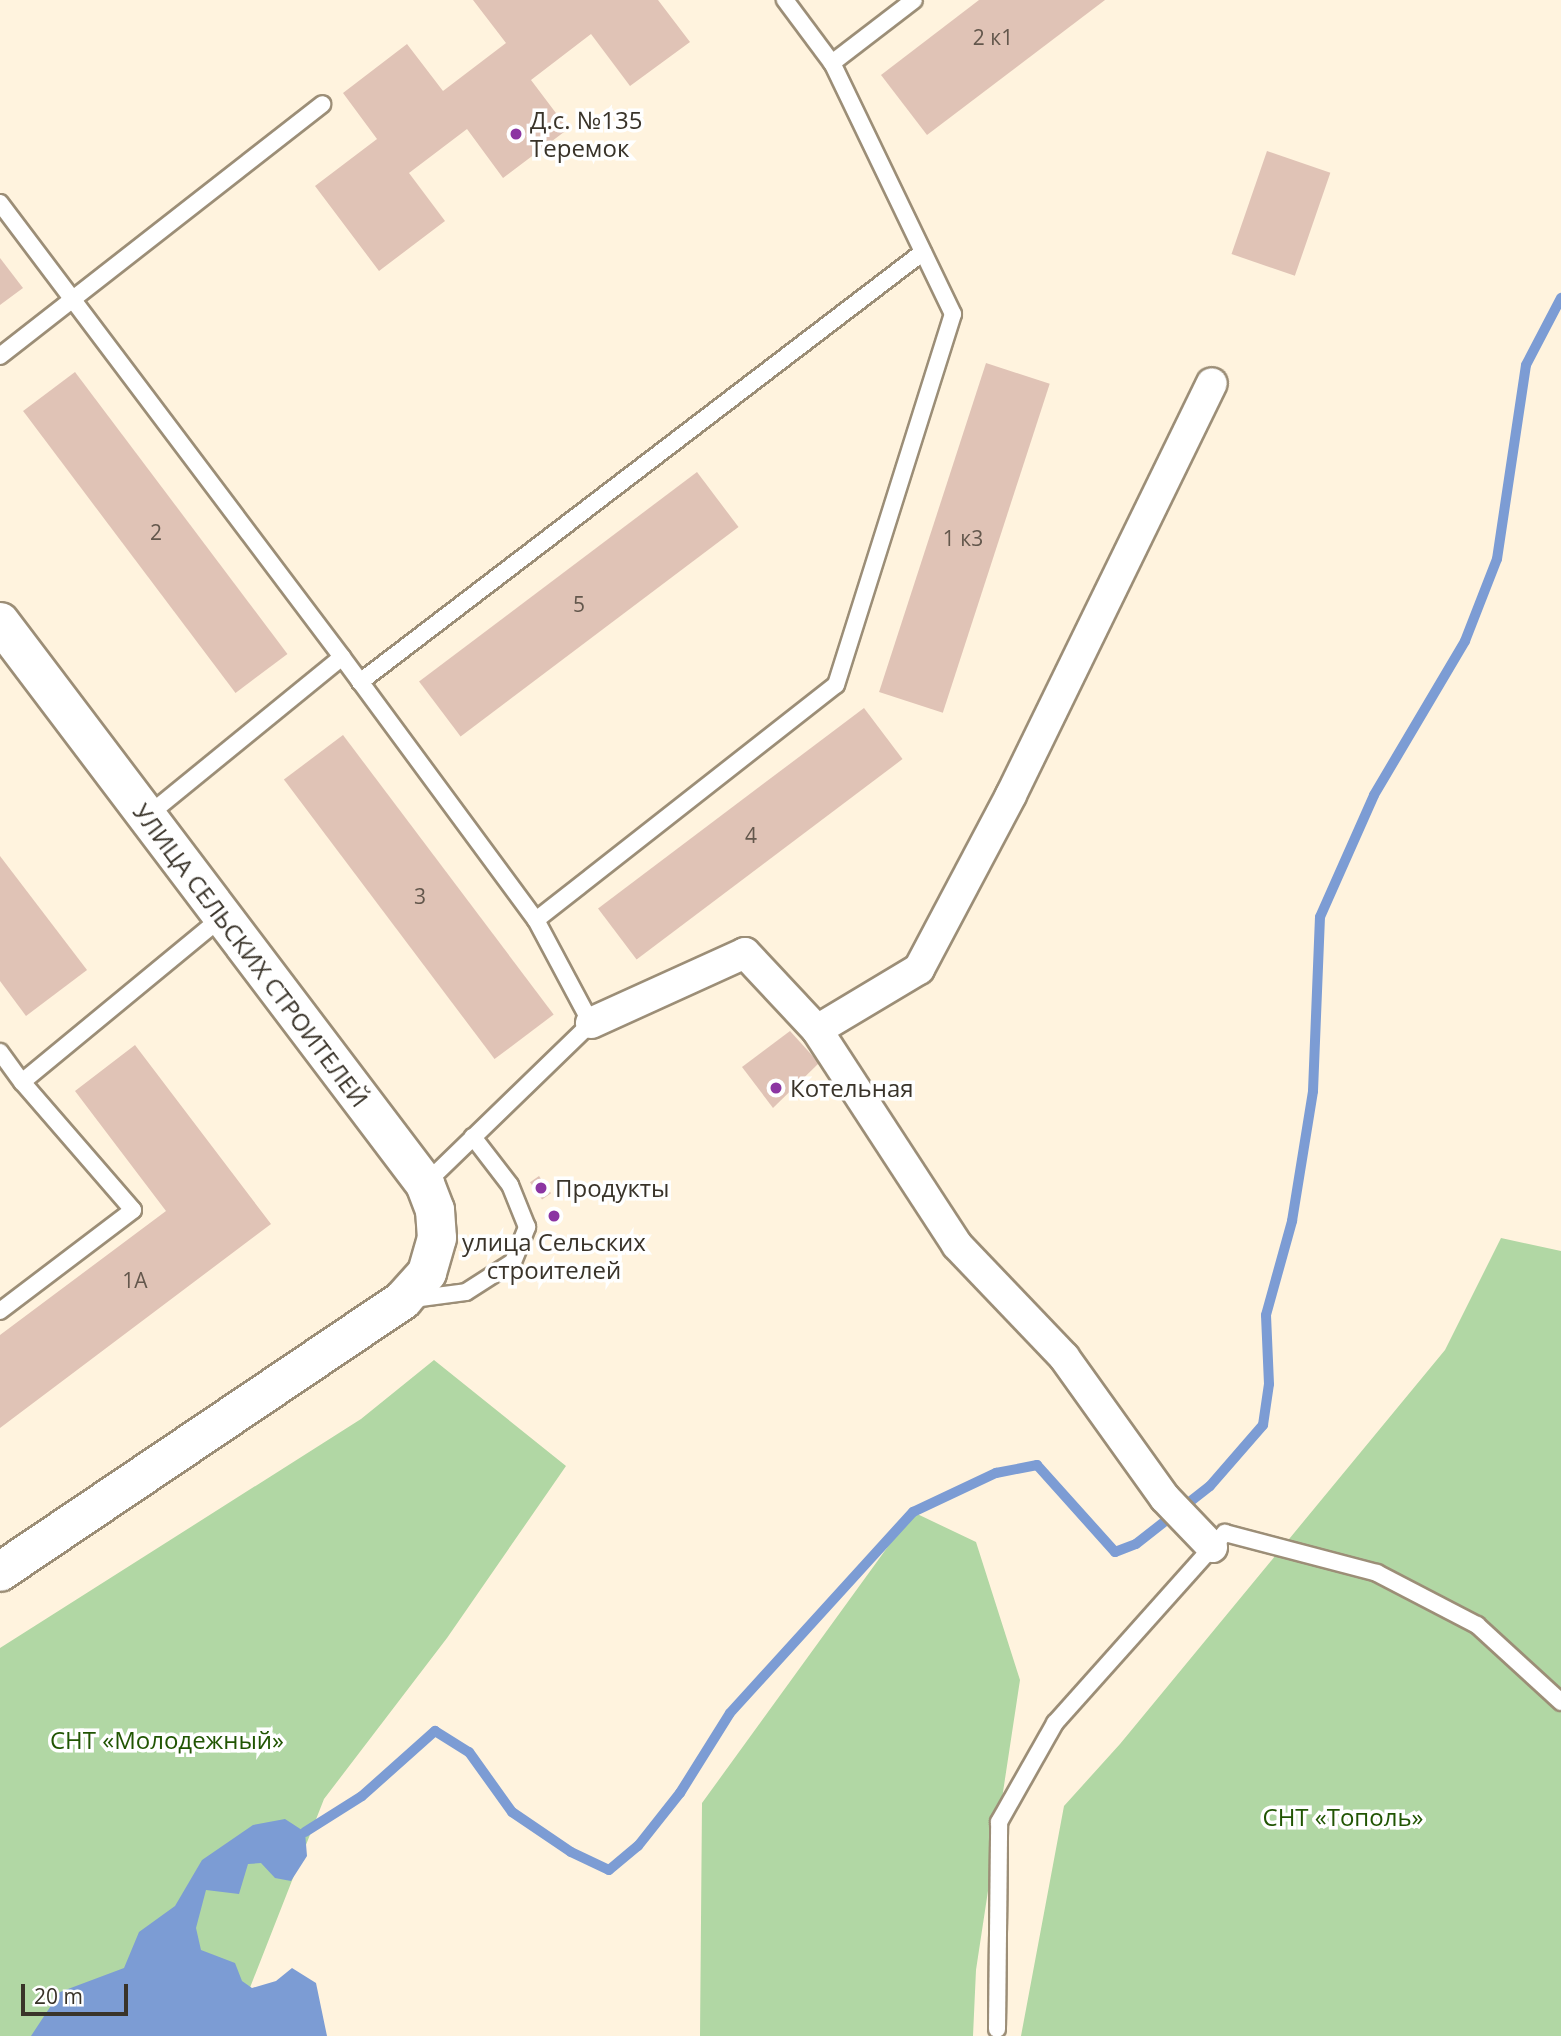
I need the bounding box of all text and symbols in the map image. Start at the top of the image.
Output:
house number: 2 к1 [973,24,1013,50]
place label: Д.с. №135 Теремок [530,106,642,162]
marker: Д.с. №135 Теремок [508,126,524,142]
house number: 2 [150,519,162,545]
house number: 1 к3 [943,525,983,551]
house number: 5 [573,591,585,617]
street label: УЛИЦА СЕЛЬСКИХ СТРОИТЕЛЕЙ [127,798,375,1112]
house number: 4 [745,822,757,848]
house number: 3 [414,883,426,909]
place label: Котельная [790,1074,914,1102]
marker: Котельная [768,1080,784,1096]
place label: Продукты [555,1174,670,1202]
marker: Продукты [533,1180,549,1196]
marker: улица Сельских строителей [546,1208,562,1224]
place label: улица Сельских строителей [462,1228,646,1284]
house number: 1А [122,1267,148,1293]
park label: СНТ «Молодежный» [50,1726,284,1754]
park label: СНТ «Тополь» [1263,1803,1423,1831]
scale bar [24,1969,131,2013]
text: 20 m [34,1982,83,2010]

